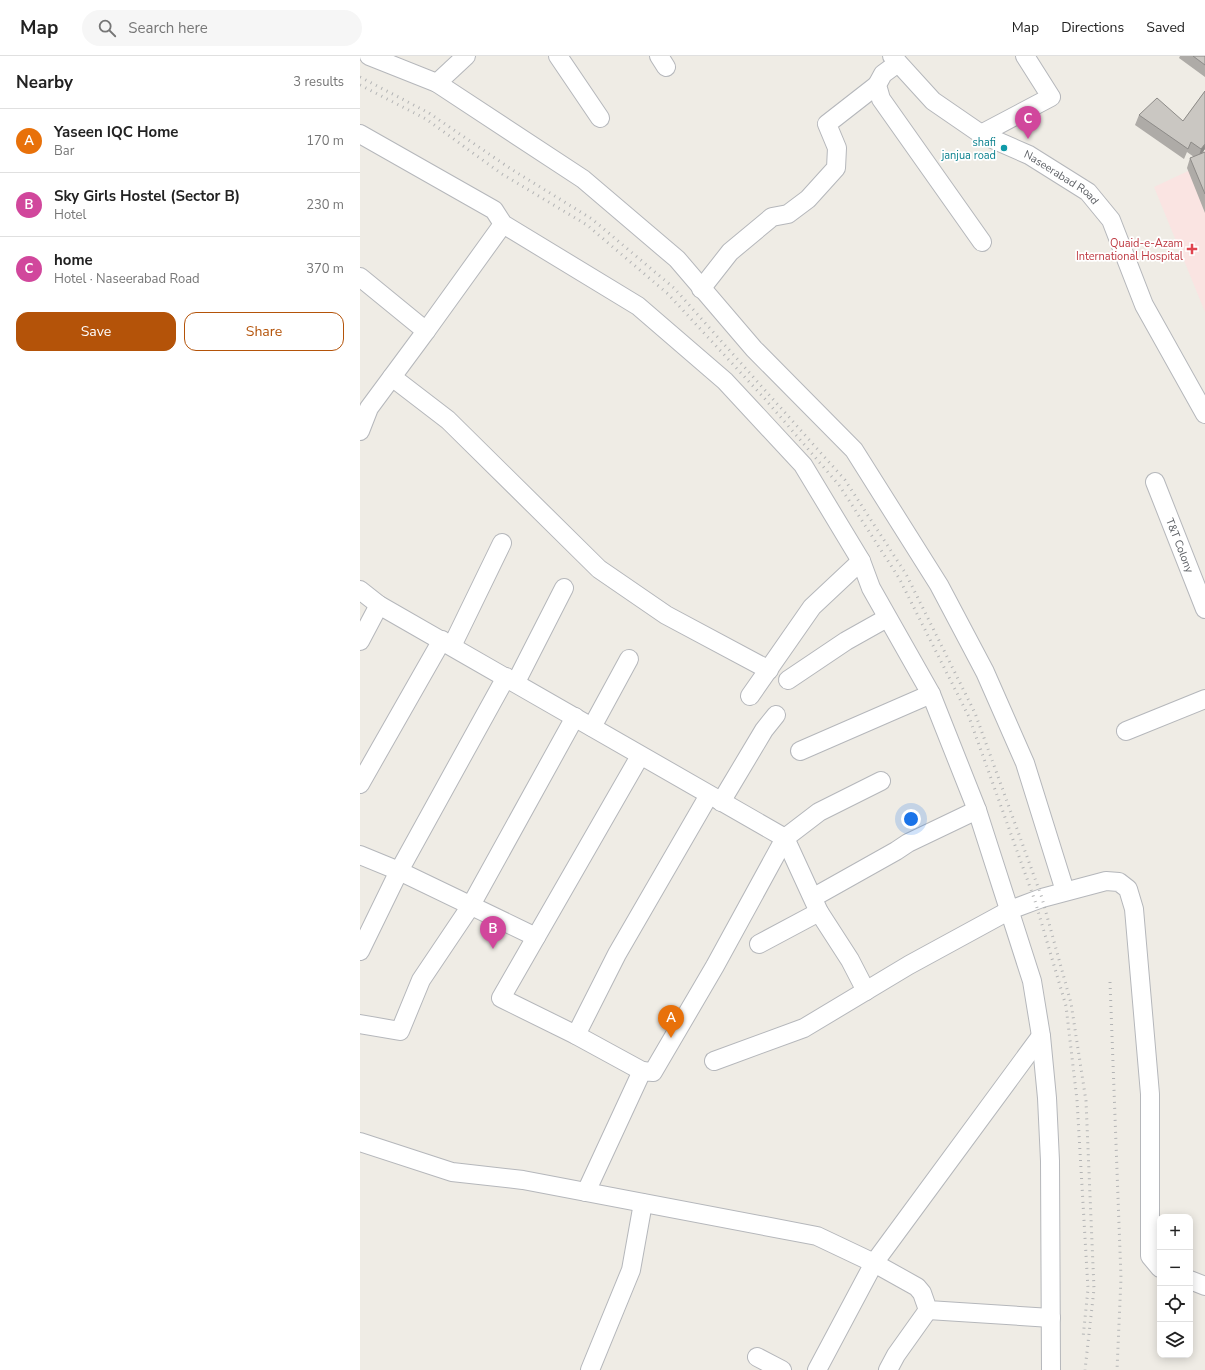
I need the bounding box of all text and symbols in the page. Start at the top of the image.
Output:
search box [82,10,362,46]
text: Map [20,15,58,41]
icon: search [96,17,118,39]
text: Search here [128,18,208,38]
text: Map [1012,18,1039,37]
text: Directions [1061,18,1124,37]
text: Saved [1146,18,1185,37]
text: Nearby [16,71,73,94]
text: 3 results [293,73,344,91]
pin: C [1015,106,1041,139]
text: Yaseen IQC Home [54,122,178,142]
text: A [24,132,34,150]
text: 170 m [306,132,344,150]
place label: shafi janjua road [941,135,996,163]
text: Bar [54,142,74,160]
marker: shafi janjua road [999,143,1009,153]
street label: Naseerabad Road [1022,146,1103,207]
text: Sky Girls Hostel (Sector B) [54,186,240,206]
text: B [25,196,33,214]
text: 230 m [306,196,344,214]
text: Hotel [54,206,86,224]
place label: Quaid-e-Azam International Hospital [1076,236,1184,264]
marker: Quaid-e-Azam International Hospital [1186,243,1198,255]
text: home [54,250,93,270]
text: C [25,260,33,278]
text: 370 m [306,260,344,278]
text: Hotel · Naseerabad Road [54,270,200,288]
button: Save [16,312,176,351]
button: Share [184,312,344,351]
street label: T&T Colony [1162,516,1198,575]
your location [901,809,921,829]
pin: B [480,916,506,949]
pin: A [658,1005,684,1038]
map controls [1157,1214,1193,1358]
button: + [1157,1214,1193,1250]
button: − [1157,1250,1193,1286]
button: locate [1157,1286,1193,1322]
button: layers [1157,1322,1193,1358]

